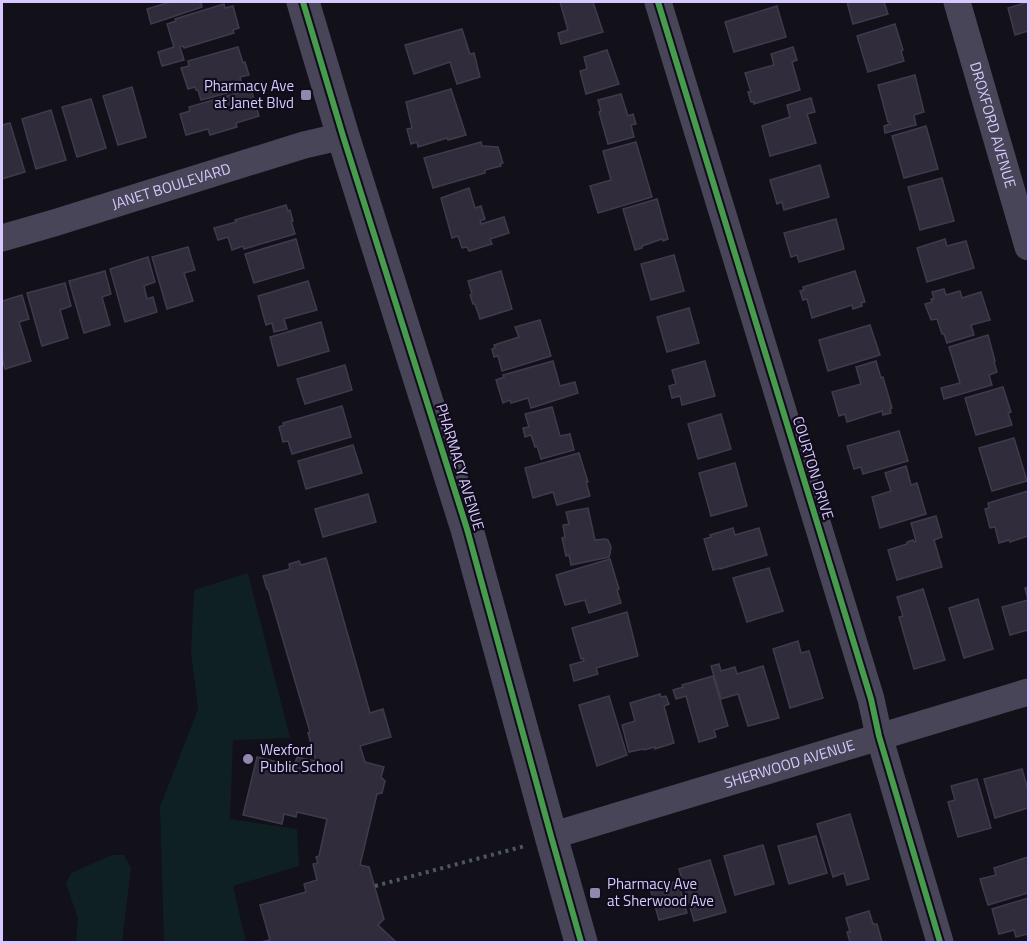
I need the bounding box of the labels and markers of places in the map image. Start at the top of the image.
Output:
place label: Pharmacy Ave at Janet Blvd [204,74,294,114]
marker: Pharmacy Ave at Janet Blvd [299,88,313,102]
place label: Wexford Public School [260,738,343,778]
marker: Wexford Public School [241,752,255,766]
place label: Pharmacy Ave at Sherwood Ave [607,872,714,912]
marker: Pharmacy Ave at Sherwood Ave [588,886,602,900]

